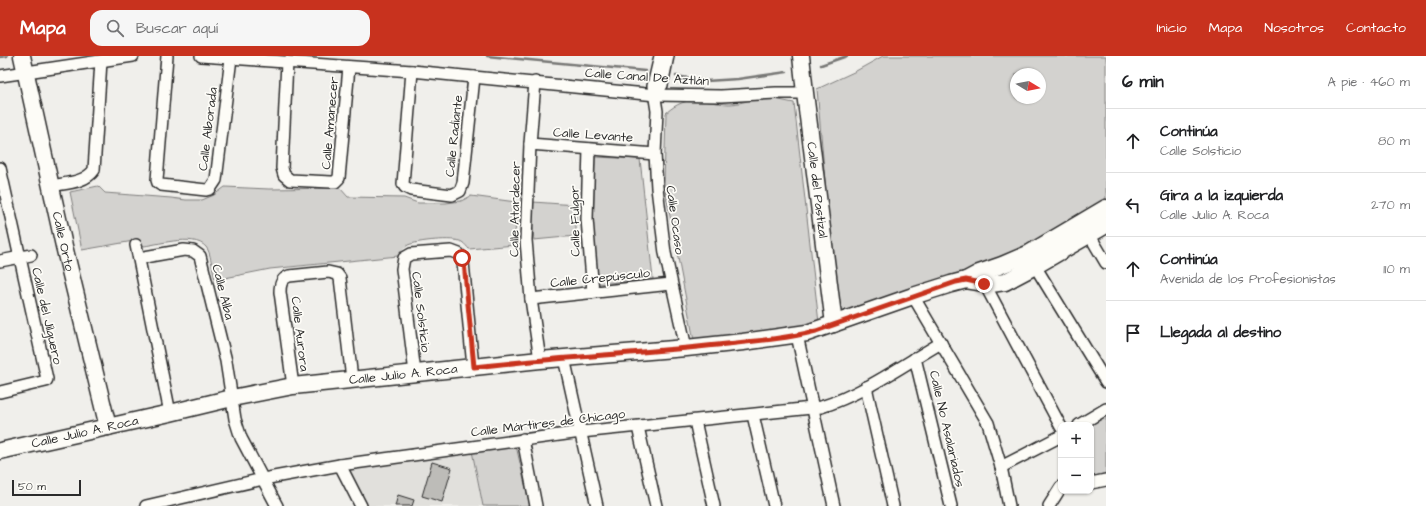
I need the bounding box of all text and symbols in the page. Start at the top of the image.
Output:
search box [90,10,370,46]
text: Mapa [20,15,66,42]
icon: search [104,17,126,39]
text: Buscar aquí [136,18,218,39]
text: Inicio [1156,18,1187,38]
text: Mapa [1209,18,1242,38]
text: Nosotros [1264,18,1324,38]
text: Contacto [1346,18,1406,38]
street label: Calle Canal De Aztlán [584,64,710,90]
north arrow [1010,68,1046,104]
text: 6 min [1122,70,1164,94]
text: A pie · 460 m [1327,73,1410,91]
street label: Calle Amanecer [317,76,343,170]
street label: Calle Alborada [194,86,222,172]
street label: Calle Radiante [441,94,467,178]
text: Continúa [1160,121,1218,142]
street label: Calle Levante [552,123,634,147]
icon: ahead [1122,130,1144,152]
text: 80 m [1378,132,1410,150]
street label: Calle del Pastizal [802,141,832,239]
text: Calle Solsticio [1160,142,1241,160]
street label: Calle Atardecer [505,161,525,257]
street label: Calle Ocaso [661,184,689,256]
street label: Calle Fulgor [565,185,586,257]
text: Gira a la izquierda [1160,185,1283,206]
icon: left [1122,194,1144,216]
text: 270 m [1371,196,1410,214]
text: Calle Julio A. Roca [1160,206,1269,224]
street label: Calle Orto [48,210,79,274]
route start [453,249,471,267]
text: Continúa [1160,249,1218,270]
icon: ahead [1122,258,1144,280]
text: 110 m [1383,260,1410,278]
street label: Calle Alba [207,262,239,322]
street label: Calle Crepúsculo [549,264,651,292]
street label: Calle del Jilguero [26,266,67,367]
text: Avenida de los Profesionistas [1160,270,1336,288]
street label: Calle Solsticio [407,271,435,354]
route end [975,275,993,293]
street label: Calle Aurora [286,296,314,373]
icon: arrive [1122,322,1144,344]
text: Llegada al destino [1160,322,1281,343]
street label: Calle Julio A. Roca [348,360,459,389]
street label: Calle No Asalariados [925,369,969,490]
street label: Calle Mártires de Chicago [470,405,627,442]
street label: Calle Julio A. Roca [30,411,140,453]
map controls [1058,422,1094,494]
button: + [1058,422,1094,458]
button: − [1058,458,1094,494]
scale bar [12,478,81,497]
text: 50 m [18,479,46,494]

